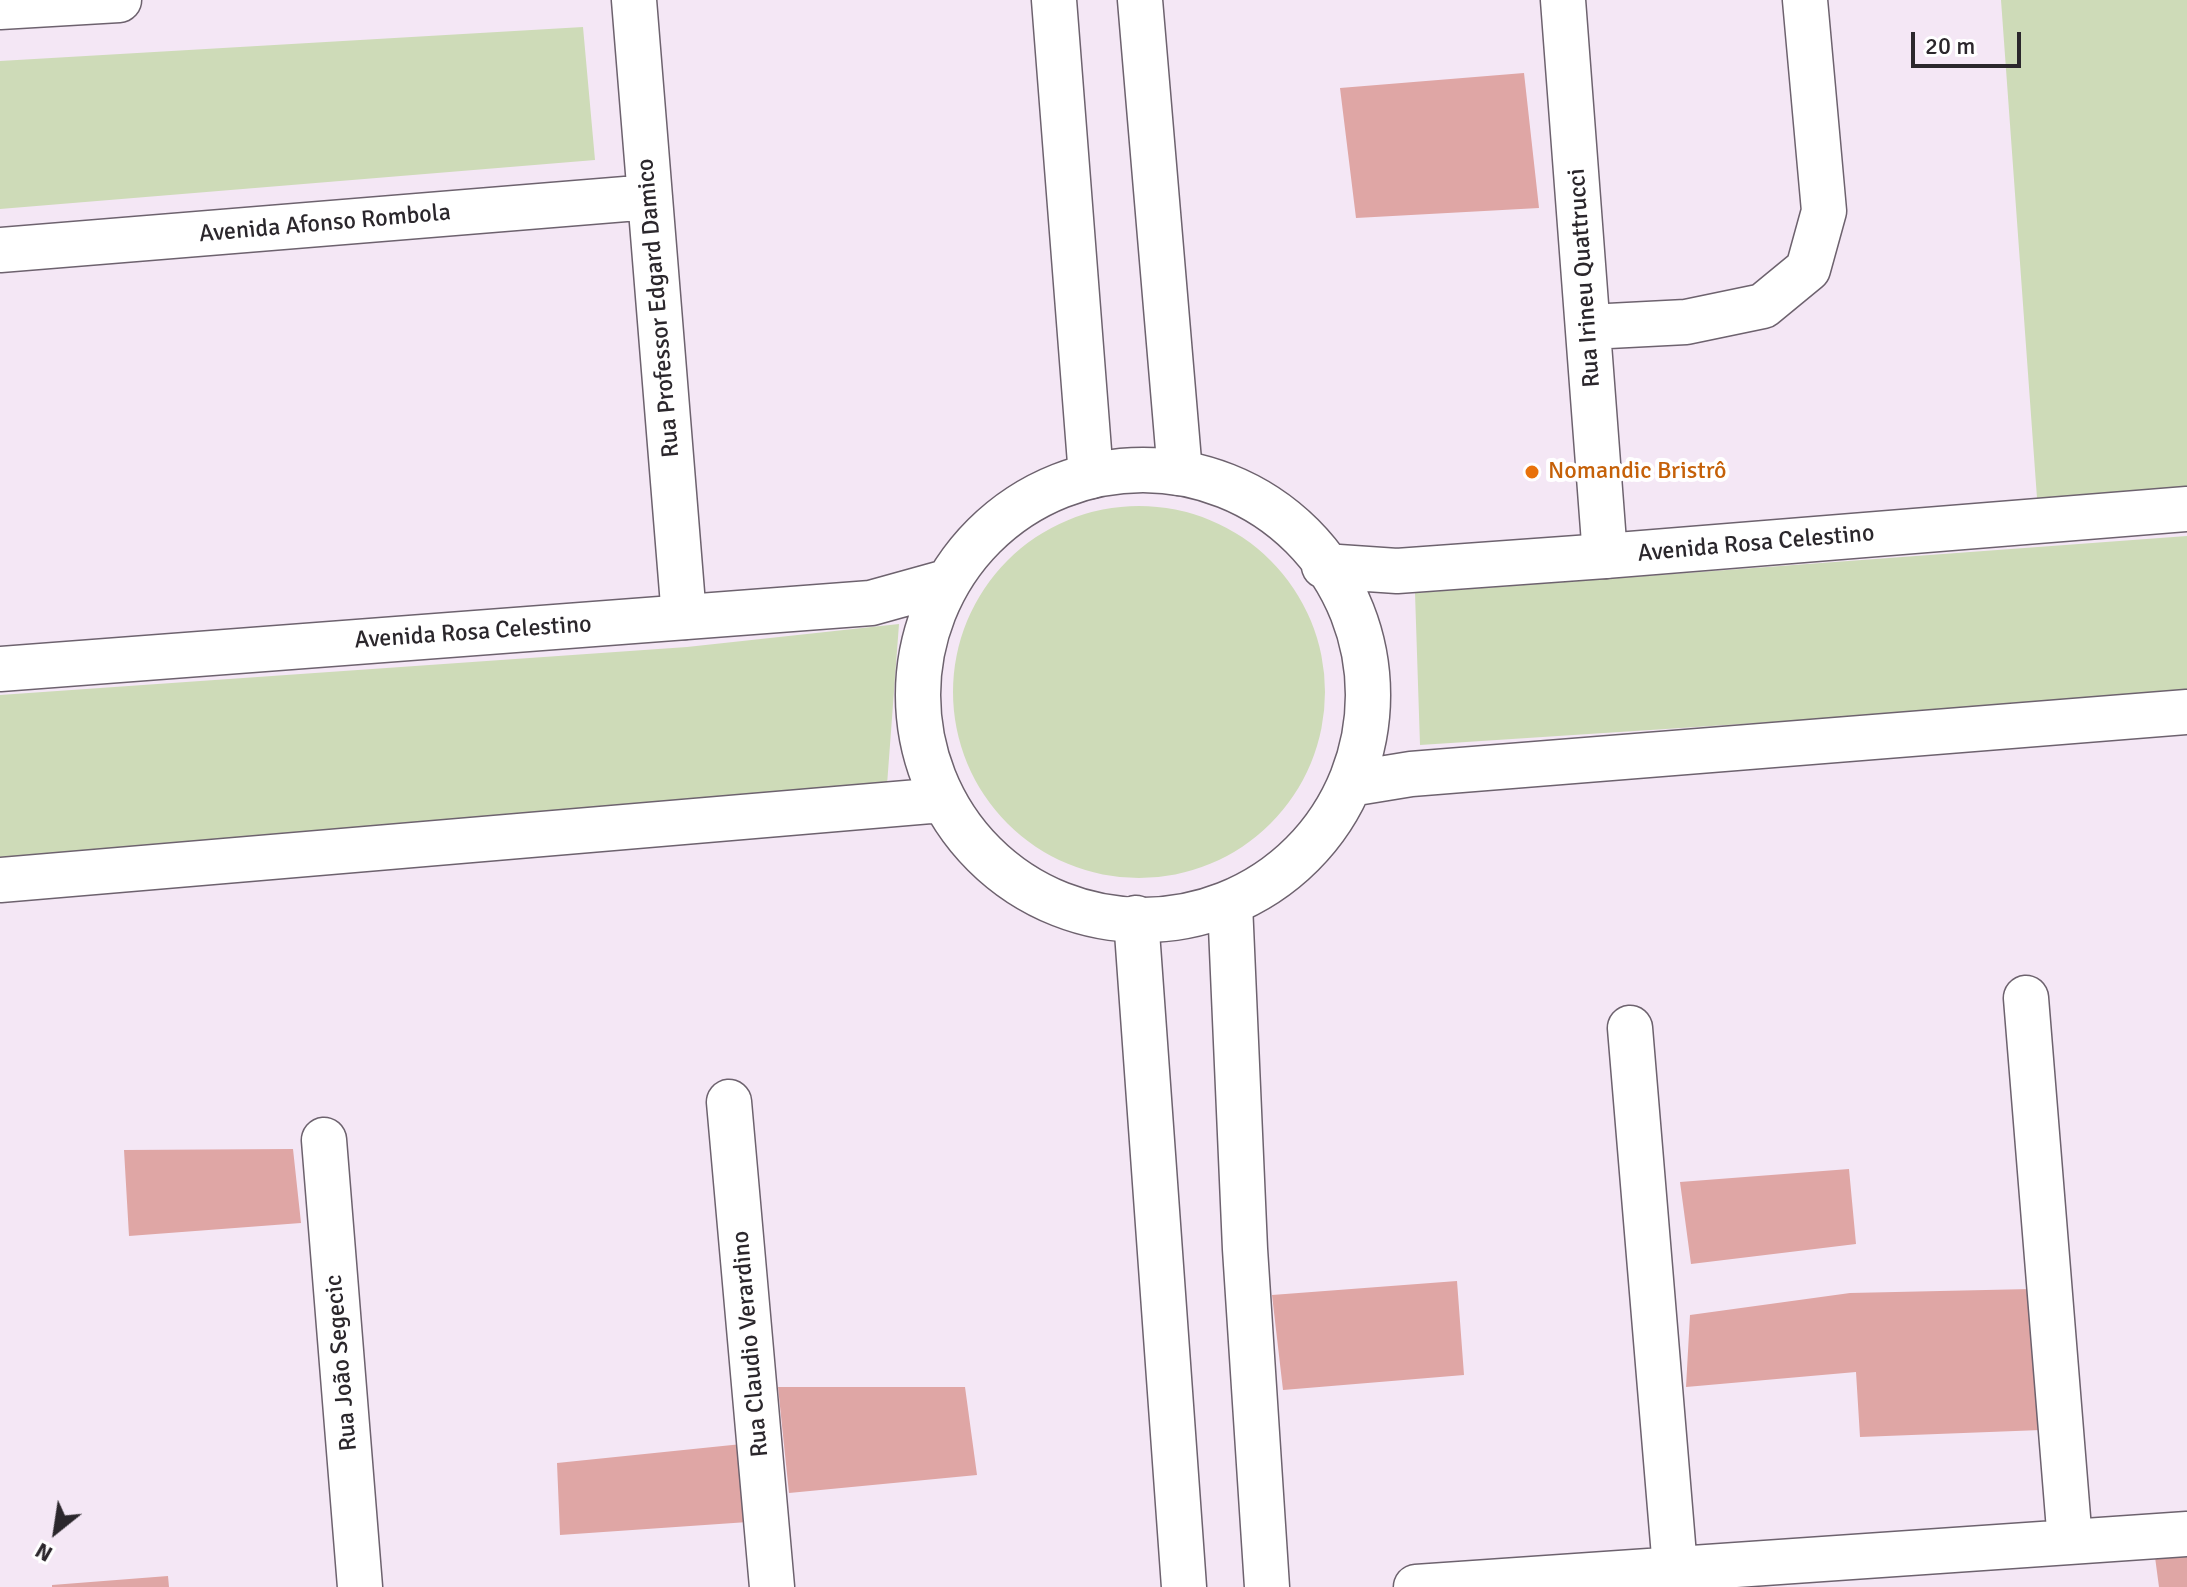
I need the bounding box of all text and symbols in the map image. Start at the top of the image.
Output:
scale bar [1915,16,2025,66]
text: 20 m [1925,31,1975,61]
street label: Rua Professor Edgard Damico [632,157,686,459]
street label: Rua Irineu Quattrucci [1563,168,1607,388]
street label: Avenida Afonso Rombola [198,199,452,249]
place label: Nomandic Bristrô [1548,458,1727,486]
marker: Nomandic Bristrô [1523,463,1541,481]
street label: Avenida Rosa Celestino [1636,519,1876,569]
street label: Avenida Rosa Celestino [354,610,592,656]
street label: Rua Claudio Verardino [727,1230,775,1458]
street label: Rua João Segecic [320,1274,364,1452]
north arrow [16,1491,96,1571]
text: N [30,1537,57,1568]

